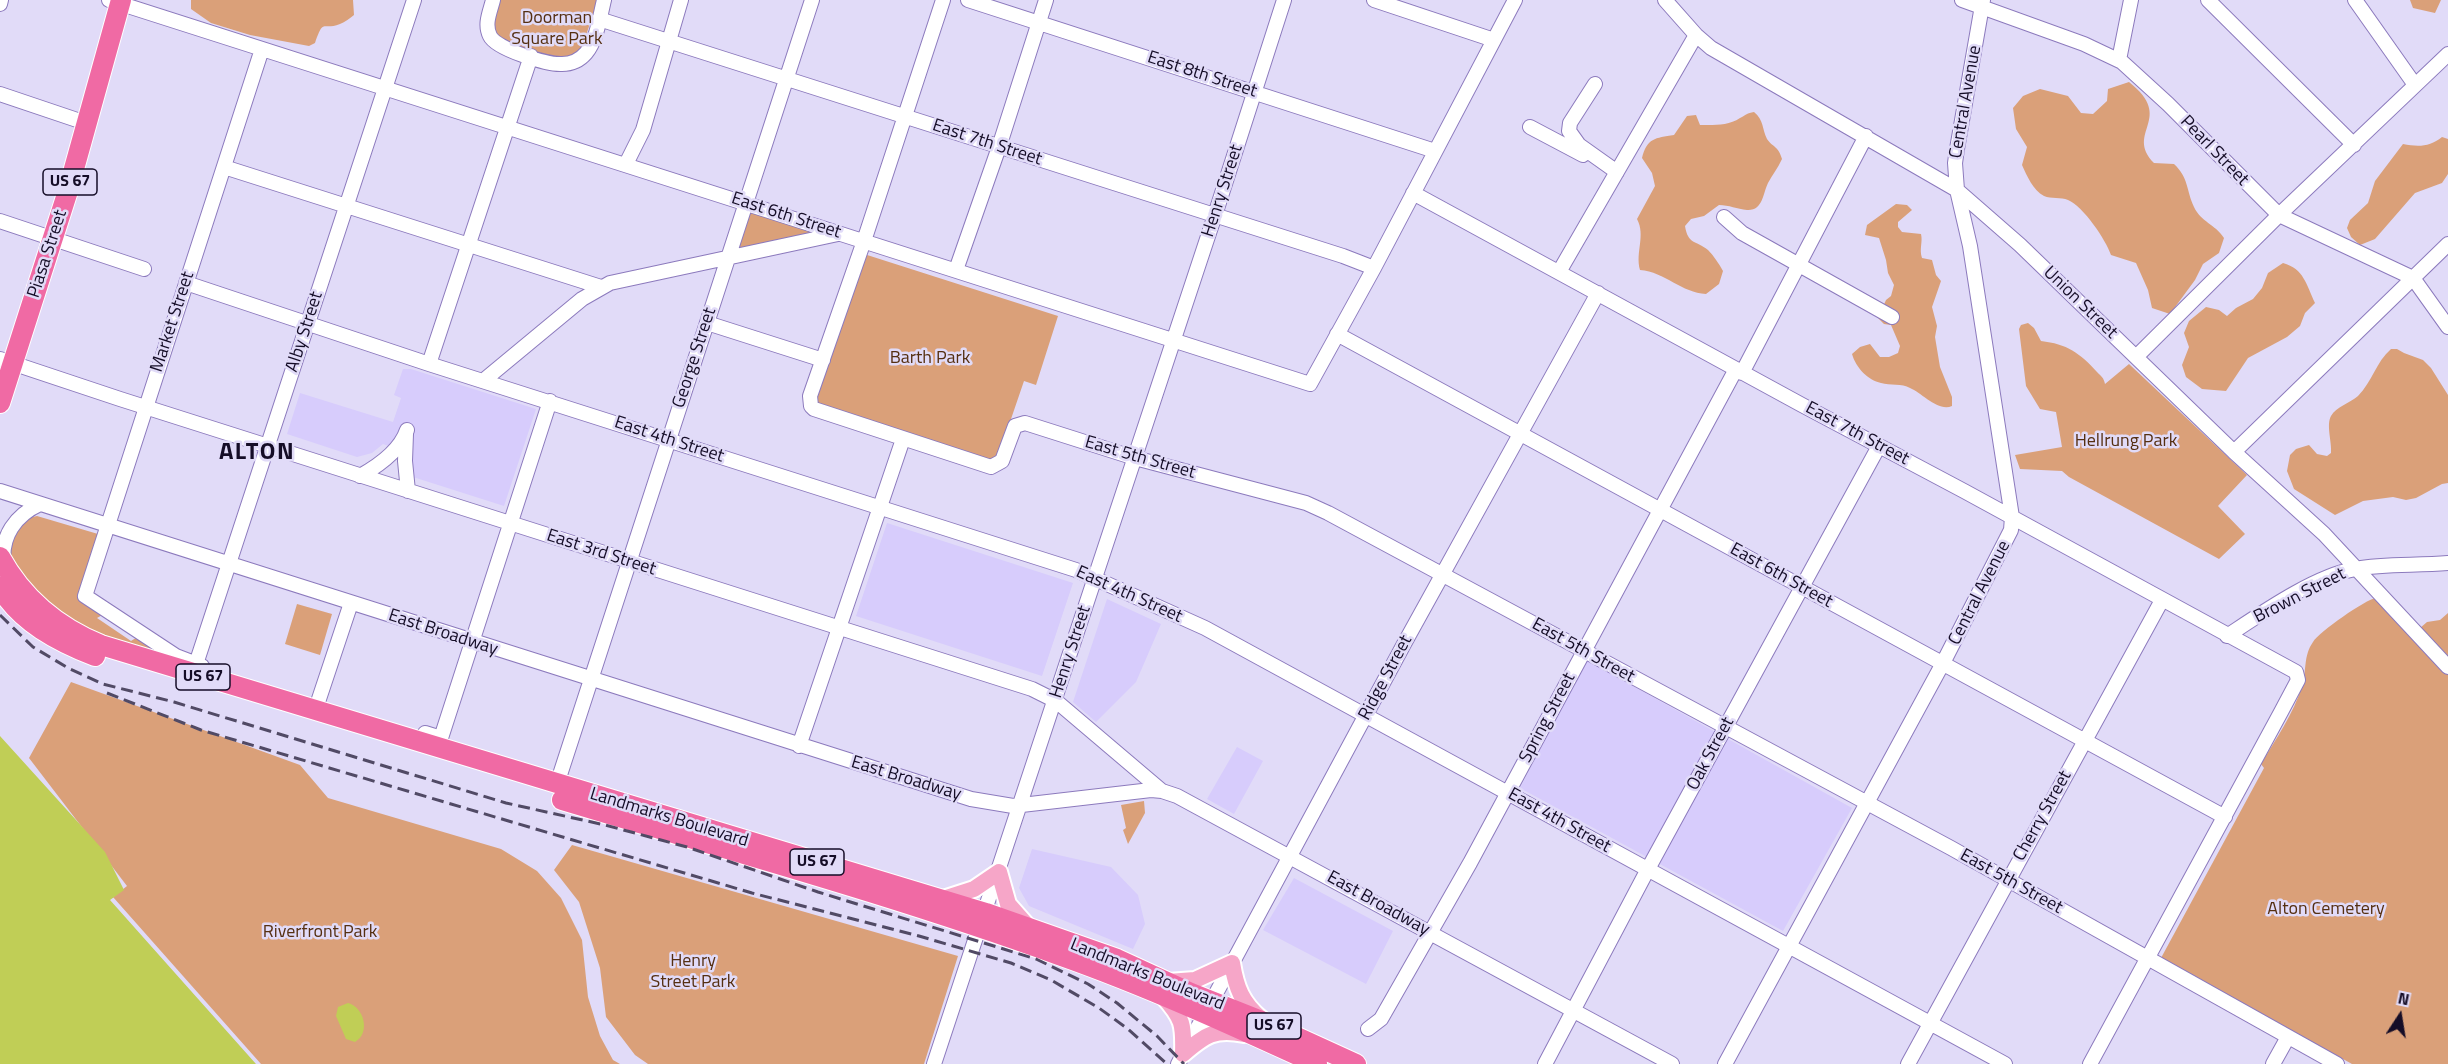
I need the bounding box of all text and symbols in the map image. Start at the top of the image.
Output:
park label: Doorman Square Park [511,8,603,50]
street label: Central Avenue [1945,44,1987,160]
street label: East 8th Street [1144,47,1260,103]
street label: Pearl Street [2175,111,2253,191]
street label: East 7th Street [929,115,1045,171]
street label: Henry Street [1198,142,1248,240]
road number: US 67 [43,169,97,195]
street label: East 6th Street [728,188,844,244]
street label: Piasa Street [24,207,72,301]
street label: Union Street [2038,262,2122,344]
street label: Market Street [147,269,199,375]
street label: Alby Street [282,289,328,375]
street label: George Street [669,305,721,411]
park label: Barth Park [890,348,970,370]
street label: East 7th Street [1802,398,1912,470]
street label: East 4th Street [611,412,727,468]
park label: Hellrung Park [2075,431,2177,453]
street label: East 5th Street [1082,432,1198,484]
district label: ALTON [219,439,295,467]
street label: East 3rd Street [544,525,658,581]
street label: Central Avenue [1944,537,2016,649]
street label: East 6th Street [1726,539,1836,613]
street label: East 4th Street [1073,562,1185,628]
street label: Brown Street [2250,564,2350,628]
street label: Henry Street [1046,603,1096,701]
street label: East Broadway [385,605,501,661]
street label: East 5th Street [1528,614,1638,688]
street label: Ridge Street [1355,632,1417,724]
road number: US 67 [176,664,230,690]
street label: Spring Street [1515,669,1581,767]
street label: Oak Street [1683,714,1739,794]
street label: East Broadway [848,752,964,806]
street label: Cherry Street [2009,767,2077,865]
street label: Landmarks Boulevard [587,784,751,852]
street label: East 4th Street [1504,784,1614,858]
street label: East 5th Street [1956,845,2066,919]
road number: US 67 [790,849,844,875]
street label: East Broadway [1323,867,1433,941]
park label: Alton Cemetery [2267,899,2385,921]
park label: Riverfront Park [263,922,377,944]
street label: Landmarks Boulevard [1067,934,1227,1016]
park label: Henry Street Park [651,951,735,994]
north arrow [2370,986,2430,1046]
text: N [2396,986,2412,1011]
road number: US 67 [1247,1013,1301,1039]

